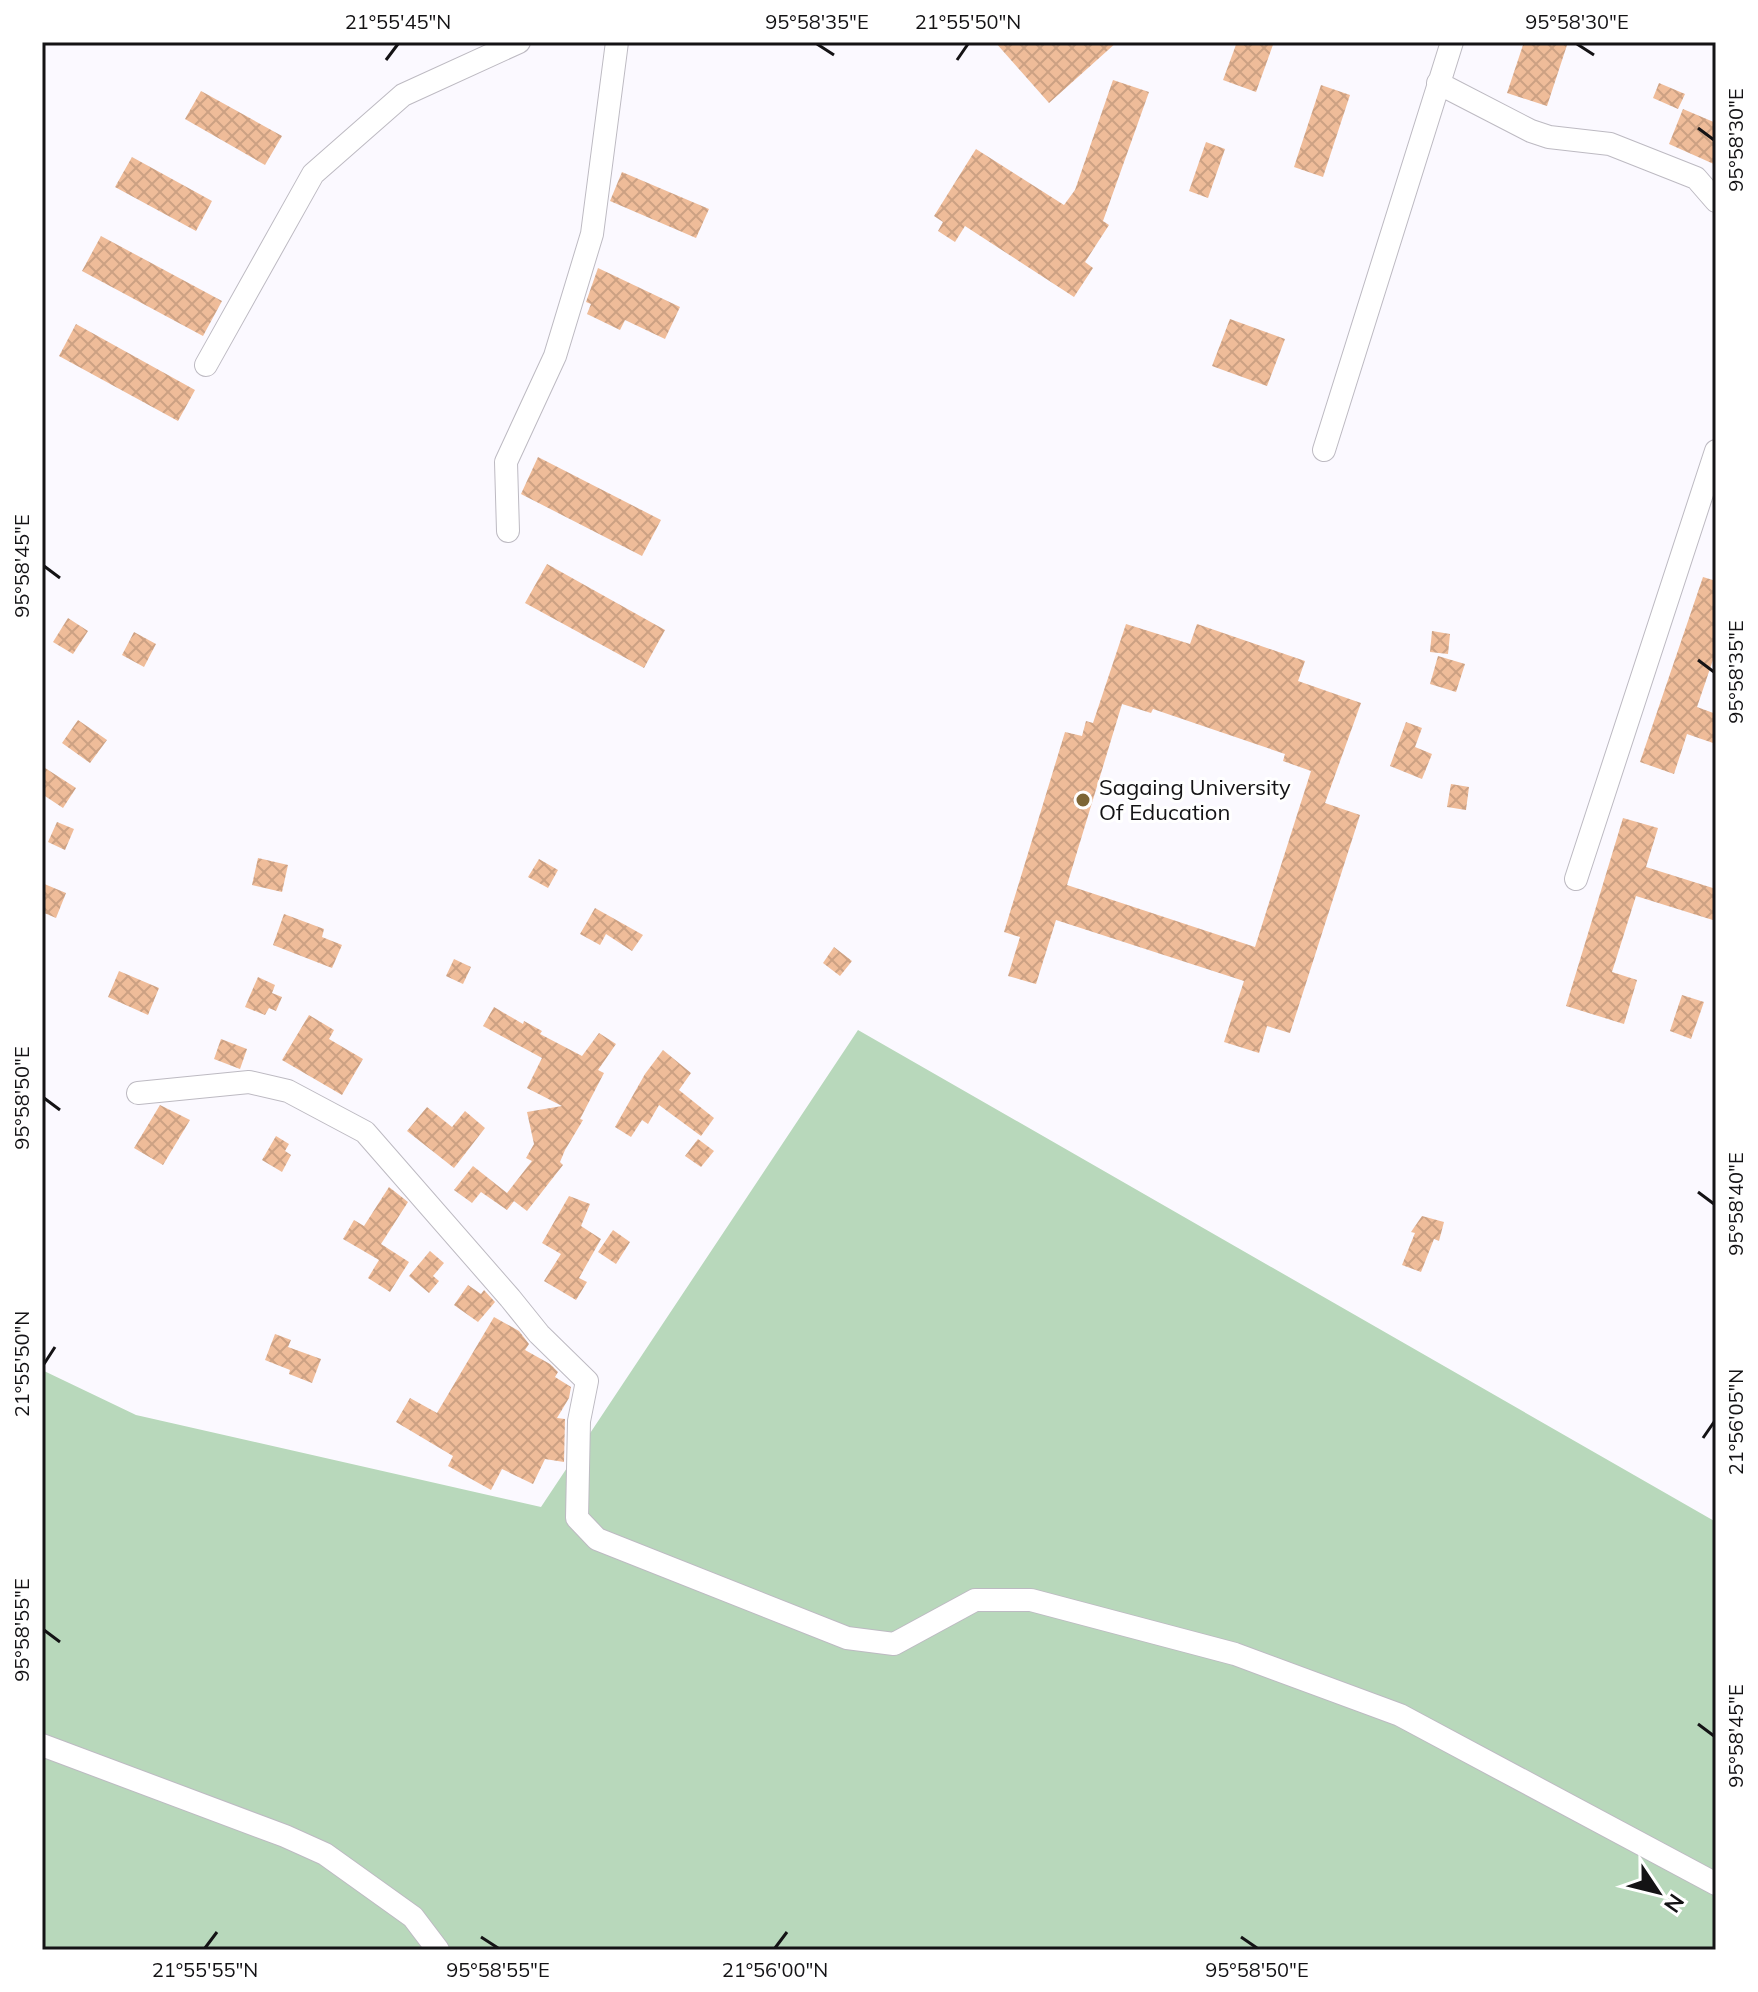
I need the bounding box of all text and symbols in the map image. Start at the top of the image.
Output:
text: 21°55'45"N [345,9,451,34]
text: 95°58'35"E [765,9,869,34]
text: 21°55'50"N [915,9,1021,34]
text: 95°58'30"E [1525,9,1629,34]
text: 95°58'30"E [1723,88,1748,192]
text: 95°58'45"E [9,514,34,618]
text: 95°58'35"E [1723,620,1748,724]
place label: Sagaing University Of Education [1099,773,1291,826]
marker: Sagaing University Of Education [1074,791,1092,809]
text: 95°58'50"E [9,1046,34,1150]
text: 95°58'40"E [1723,1152,1748,1256]
text: 21°55'50"N [9,1311,34,1417]
text: 21°56'05"N [1723,1369,1748,1475]
text: 95°58'55"E [9,1578,34,1682]
text: 95°58'45"E [1723,1684,1748,1788]
north arrow [1618,1852,1698,1932]
text: N [1658,1889,1691,1918]
text: 21°55'55"N [152,1957,258,1982]
text: 95°58'55"E [446,1957,550,1982]
text: 21°56'00"N [722,1957,828,1982]
text: 95°58'50"E [1205,1957,1309,1982]

